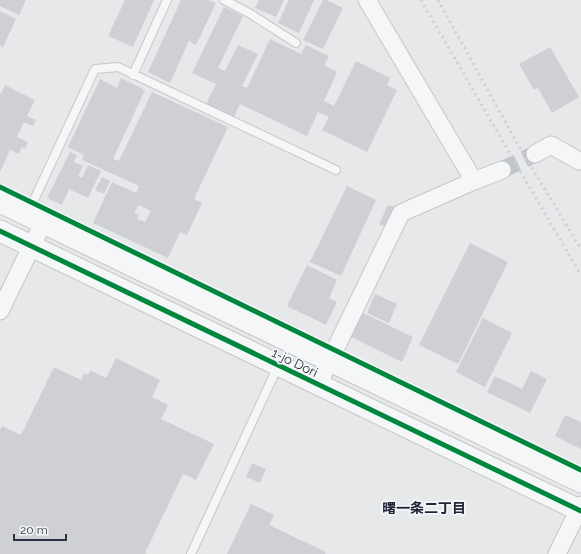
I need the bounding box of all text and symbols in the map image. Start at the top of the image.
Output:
street label: 1-jo Dori [269,345,320,380]
district label: 曙一条二丁目 [382,500,466,516]
scale bar [14,516,66,542]
text: 20 m [20,523,48,537]

